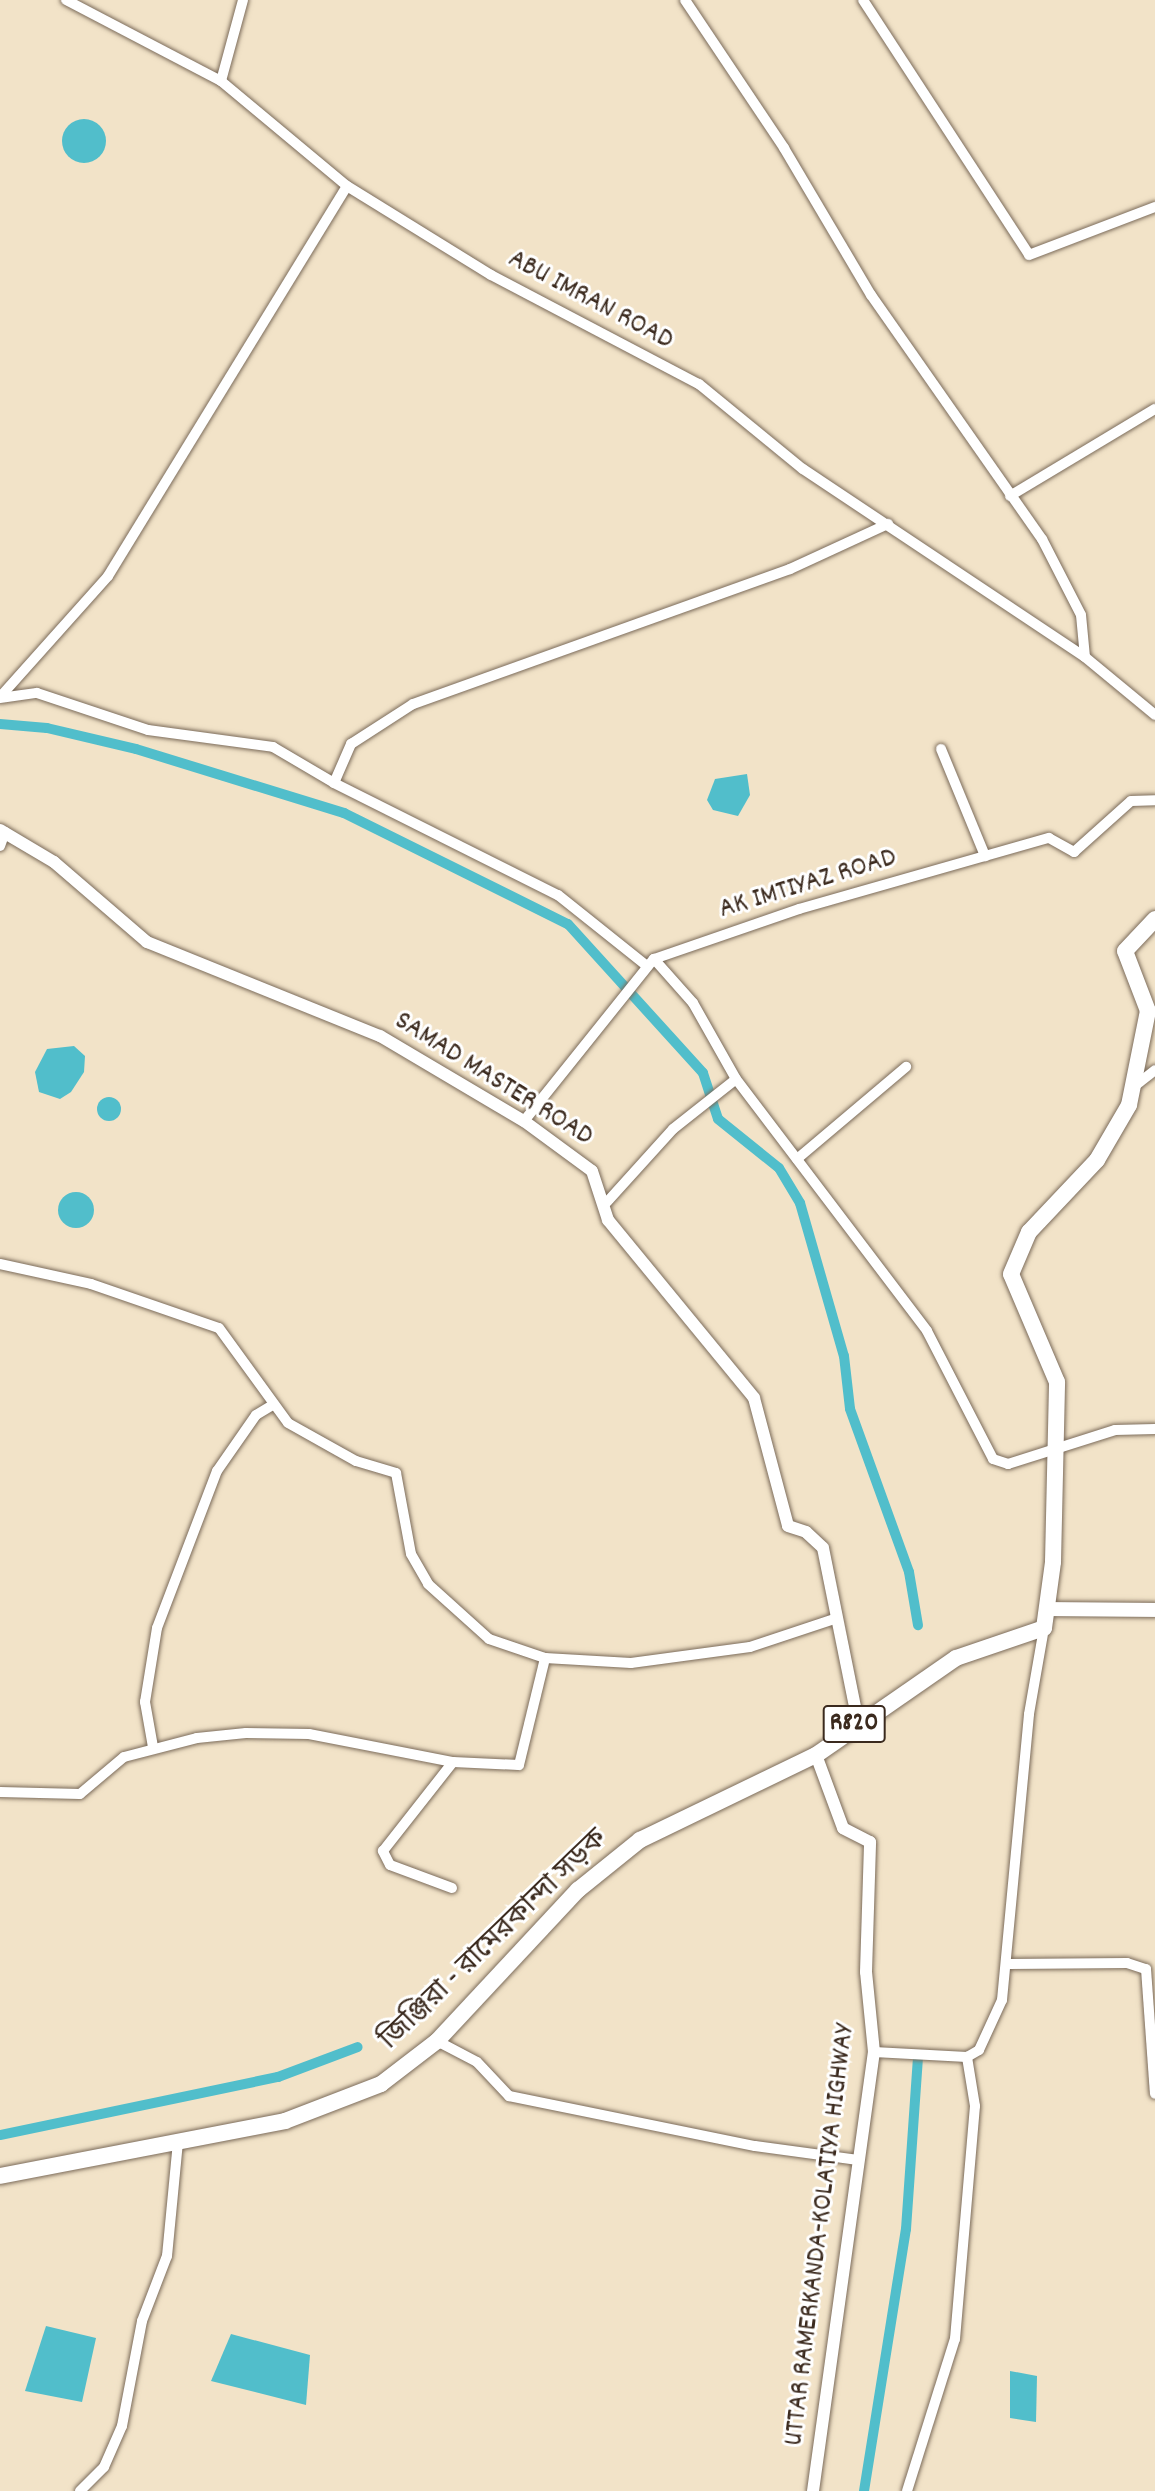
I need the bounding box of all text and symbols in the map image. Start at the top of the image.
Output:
street label: ABU IMRAN ROAD [502,243,678,359]
street label: AK IMTIYAZ ROAD [715,842,901,928]
street label: SAMAD MASTER ROAD [388,1005,598,1155]
road number: R820 [822,1702,886,1746]
street label: জিঞ্জিরা - রামেরকান্দা সড়ক [374,1824,616,2058]
street label: UTTAR RAMERKANDA-KOLATIYA HIGHWAY [778,2022,864,2448]

